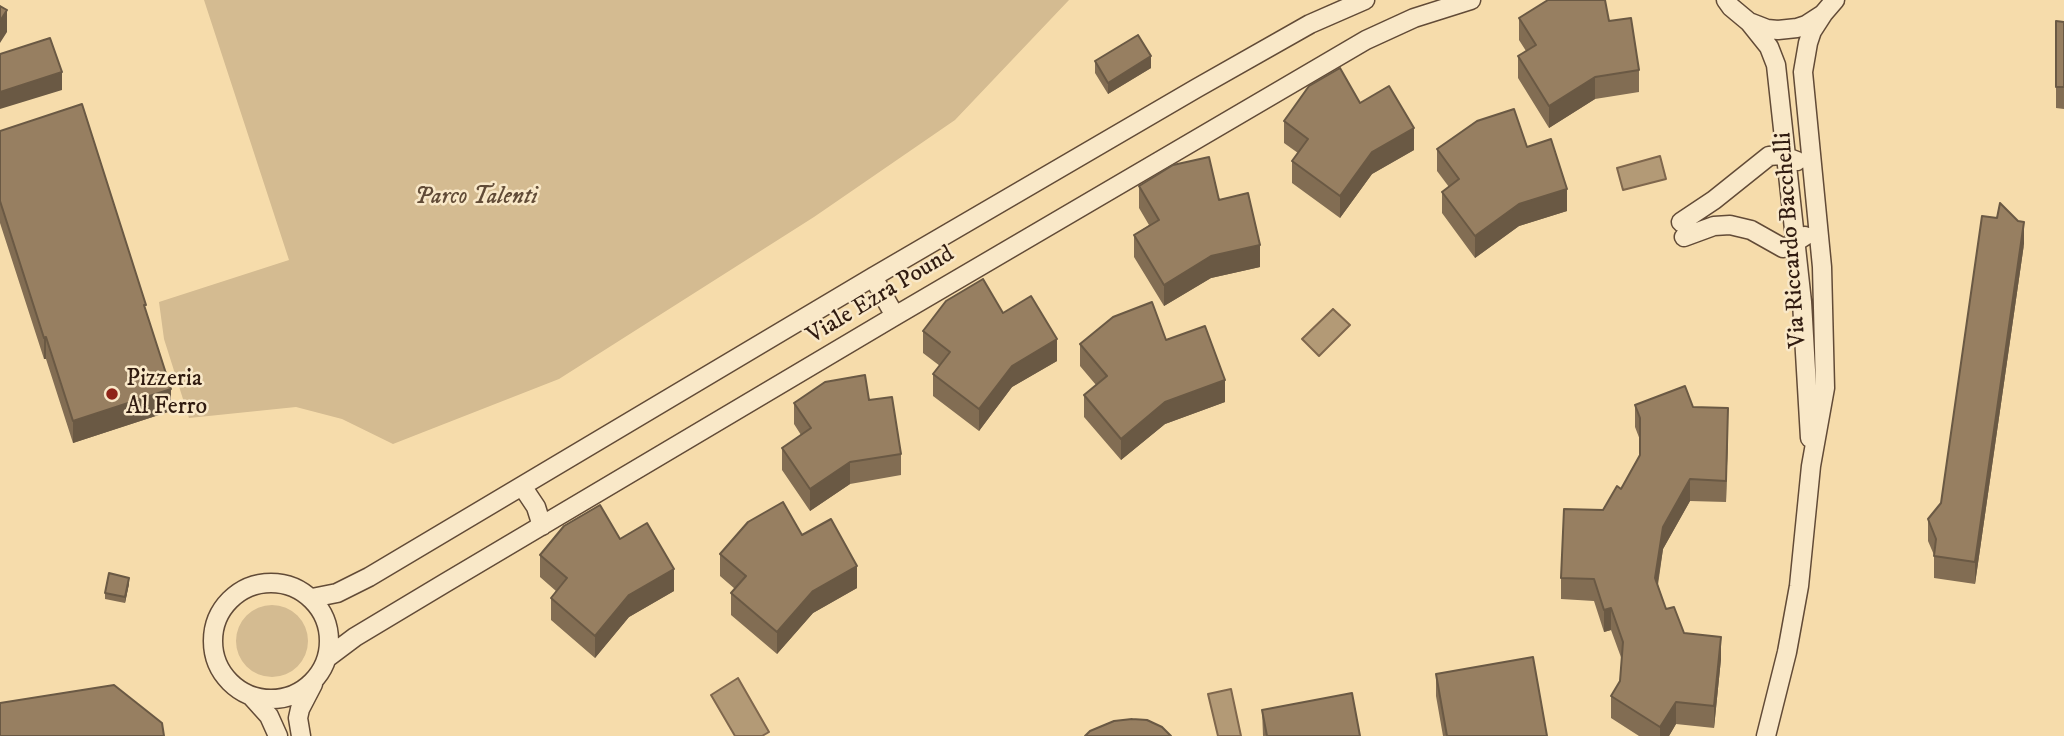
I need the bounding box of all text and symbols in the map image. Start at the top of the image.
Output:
street label: Via Riccardo Bacchelli [1770,131,1814,349]
park label: Parco Talenti [414,184,538,212]
street label: Viale Ezra Pound [802,241,960,351]
place label: Pizzeria Al Ferro [126,366,207,422]
marker: Pizzeria Al Ferro [104,386,120,402]

